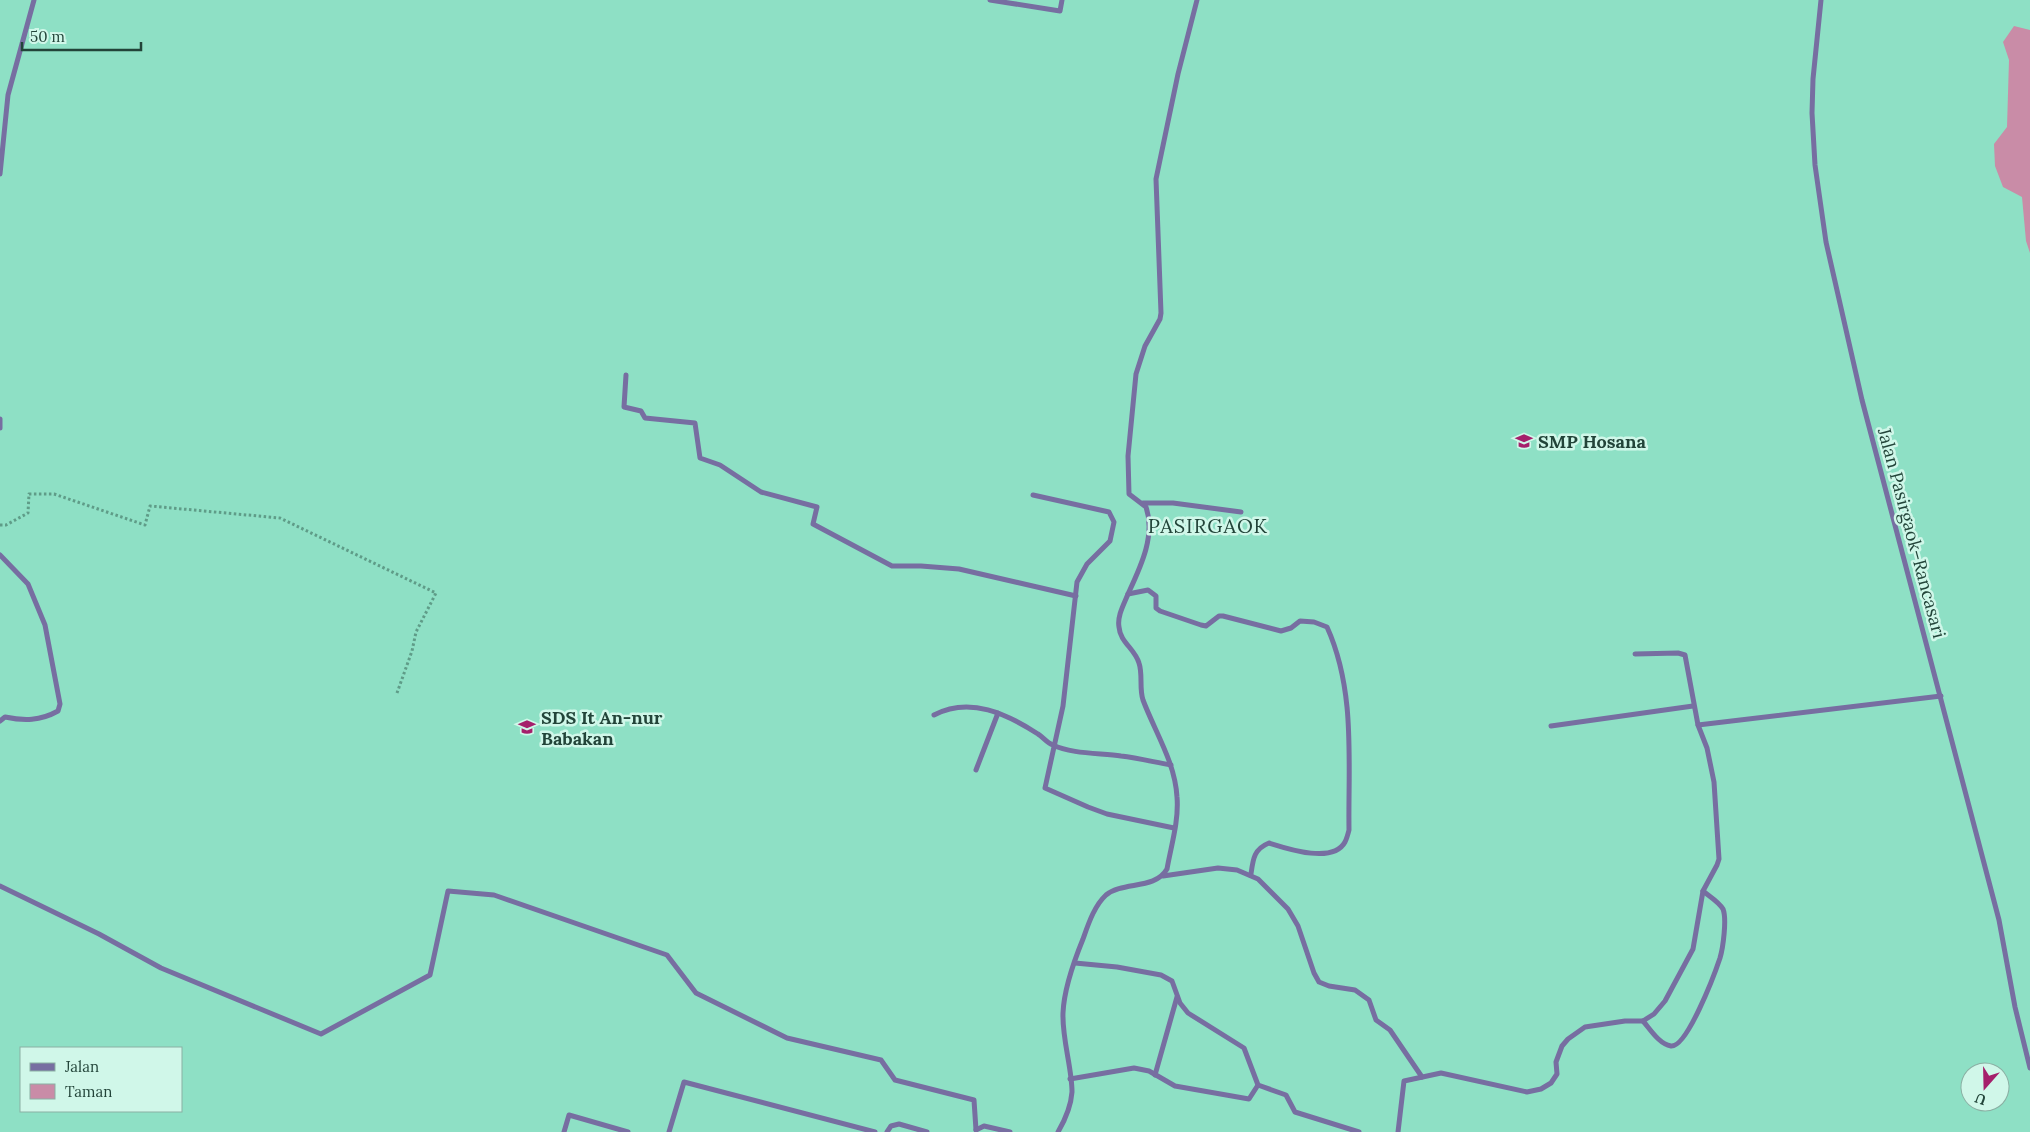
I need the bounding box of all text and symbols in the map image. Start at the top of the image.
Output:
scale bar [22,20,141,52]
text: 50 m [30,27,65,46]
street label: Jalan Pasirgaok–Rancasari [1873,424,1951,641]
place label: SMP Hosana [1538,430,1646,453]
school or university icon: SMP Hosana [1514,431,1534,451]
district label: PASIRGAOK [1148,513,1268,538]
place label: SDS It An-nur Babakan [541,706,663,750]
school or university icon: SDS It An-nur Babakan [517,717,537,737]
legend [20,1047,182,1112]
text: Jalan [64,1057,99,1076]
north arrow [1960,1062,2010,1112]
text: Taman [65,1082,112,1101]
text: U [1972,1089,1989,1109]

